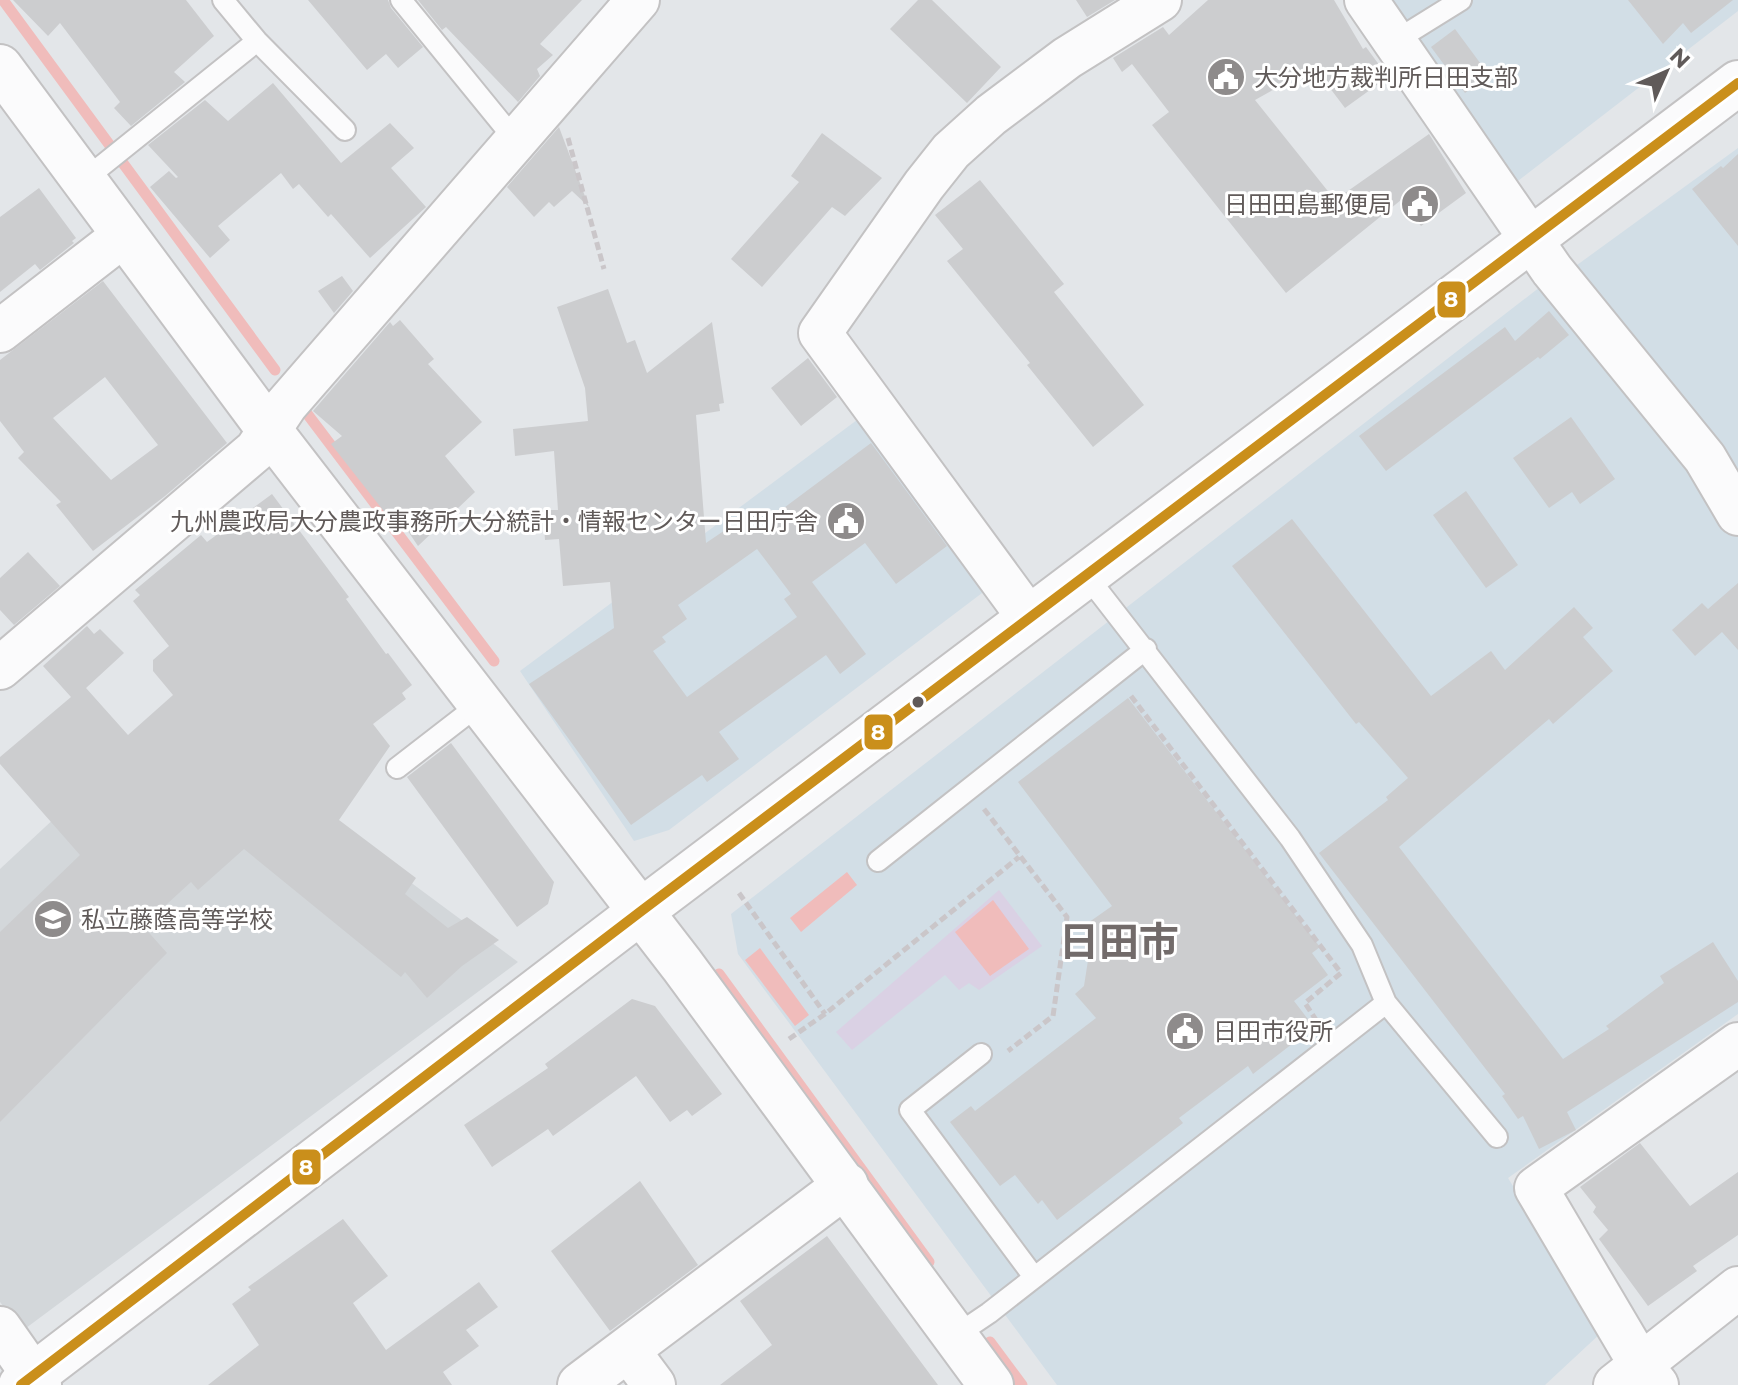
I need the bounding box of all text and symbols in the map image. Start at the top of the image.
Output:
north arrow [1626,32,1706,112]
text: N [1664,42,1696,74]
public building icon: 大分地方裁判所日田支部 [1205,56,1247,98]
place label: 大分地方裁判所日田支部 [1254,63,1518,92]
public building icon: 日田田島郵便局 [1399,183,1441,225]
place label: 日田田島郵便局 [1224,190,1392,219]
line badge: 8 [1436,280,1467,319]
text: 8 [1444,286,1458,313]
public building icon: 九州農政局大分農政事務所大分統計・情報センター日田庁舎 [825,500,867,542]
place label: 九州農政局大分農政事務所大分統計・情報センター日田庁舎 [170,507,818,536]
unlabelled marker [910,694,926,710]
line badge: 8 [863,713,894,751]
text: 8 [871,719,885,746]
school or university icon: 私立藤蔭高等学校 [32,898,74,940]
place label: 私立藤蔭高等学校 [81,905,273,934]
district label: 日田市 [1059,917,1179,966]
public building icon: 日田市役所 [1164,1010,1206,1052]
place label: 日田市役所 [1213,1017,1333,1046]
line badge: 8 [291,1148,322,1186]
text: 8 [299,1154,313,1181]

